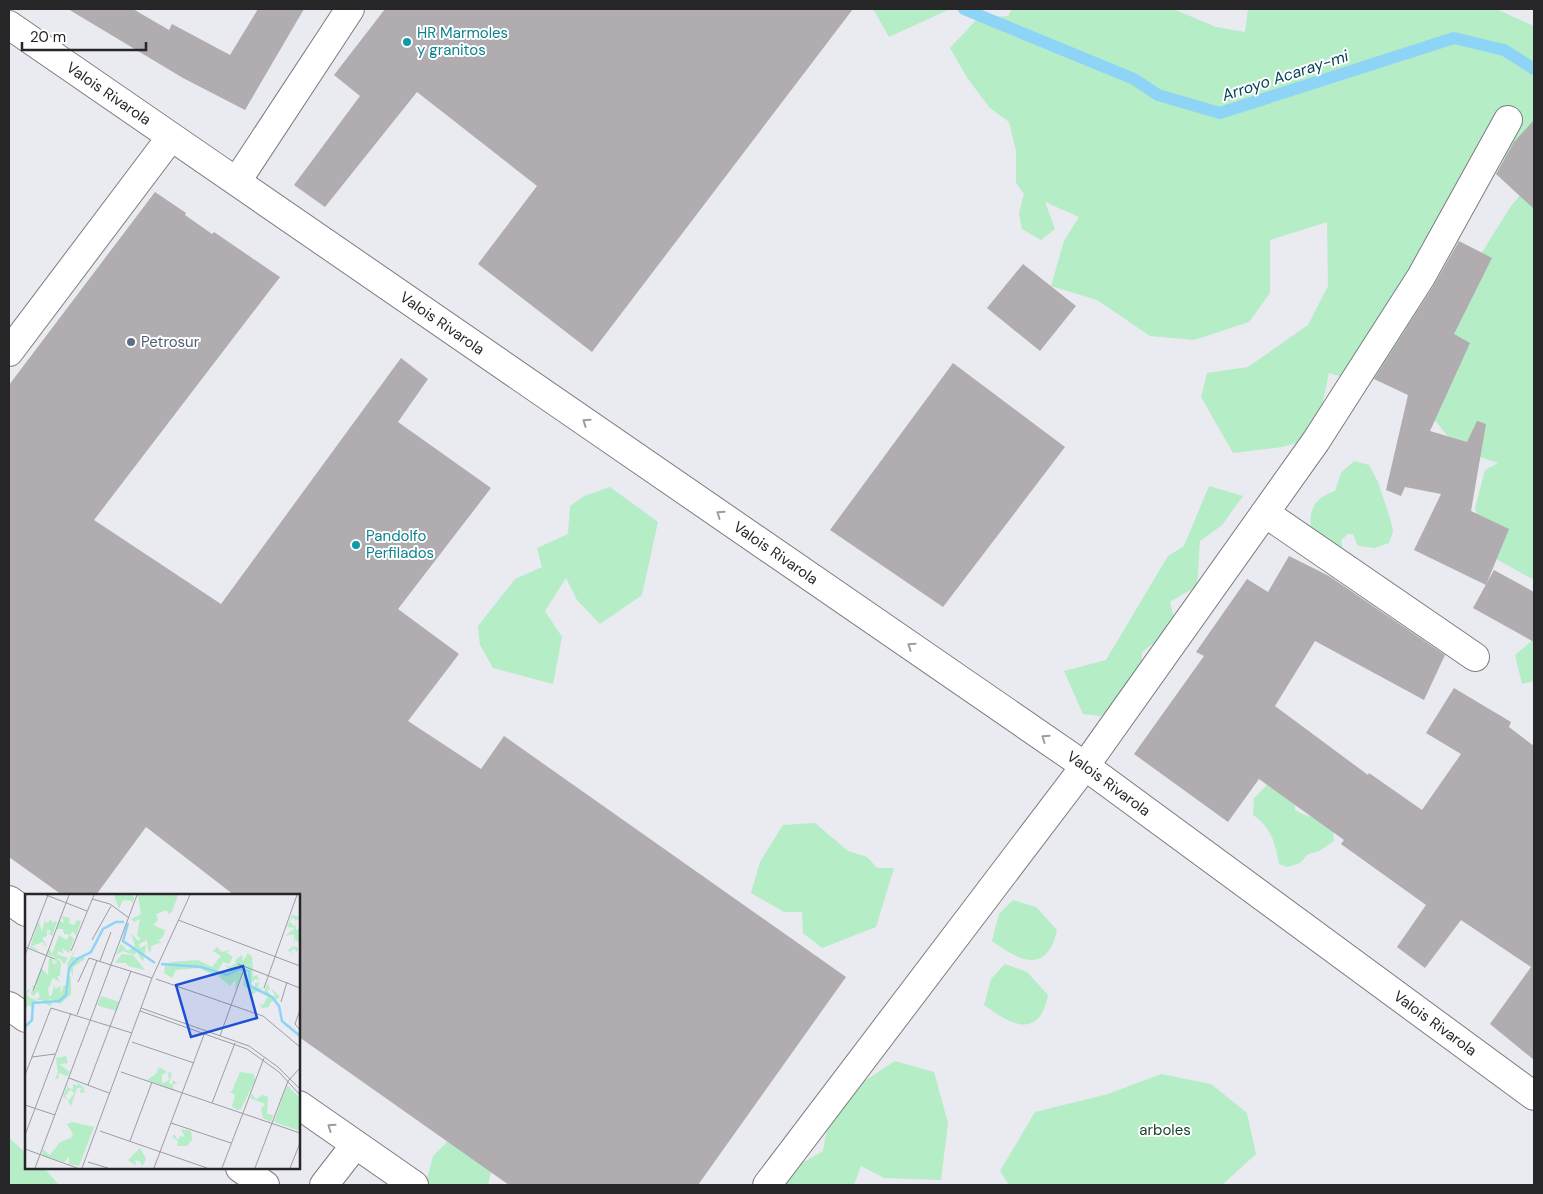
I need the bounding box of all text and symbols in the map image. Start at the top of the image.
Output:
scale bar [22,20,146,52]
place label: HR Marmoles y granitos [417,23,508,60]
text: 20 m [30,27,66,47]
marker: HR Marmoles y granitos [401,36,413,48]
water label: Arroyo Acaray-mi [1218,45,1352,106]
street label: Valois Rivarola [62,57,155,130]
street label: Valois Rivarola [396,287,489,360]
place label: Petrosur [141,332,200,352]
marker: Petrosur [125,336,137,348]
one-way arrow [582,419,592,428]
one-way arrow [716,511,725,520]
street label: Valois Rivarola [729,517,822,589]
place label: Pandolfo Perfilados [366,526,434,563]
marker: Pandolfo Perfilados [350,539,362,551]
one-way arrow [907,643,917,652]
one-way arrow [1041,735,1051,744]
street label: Valois Rivarola [1063,747,1154,821]
inset map [25,894,300,1169]
street label: Valois Rivarola [1389,986,1481,1061]
park label: arboles [1139,1120,1191,1140]
one-way arrow [328,1125,337,1133]

